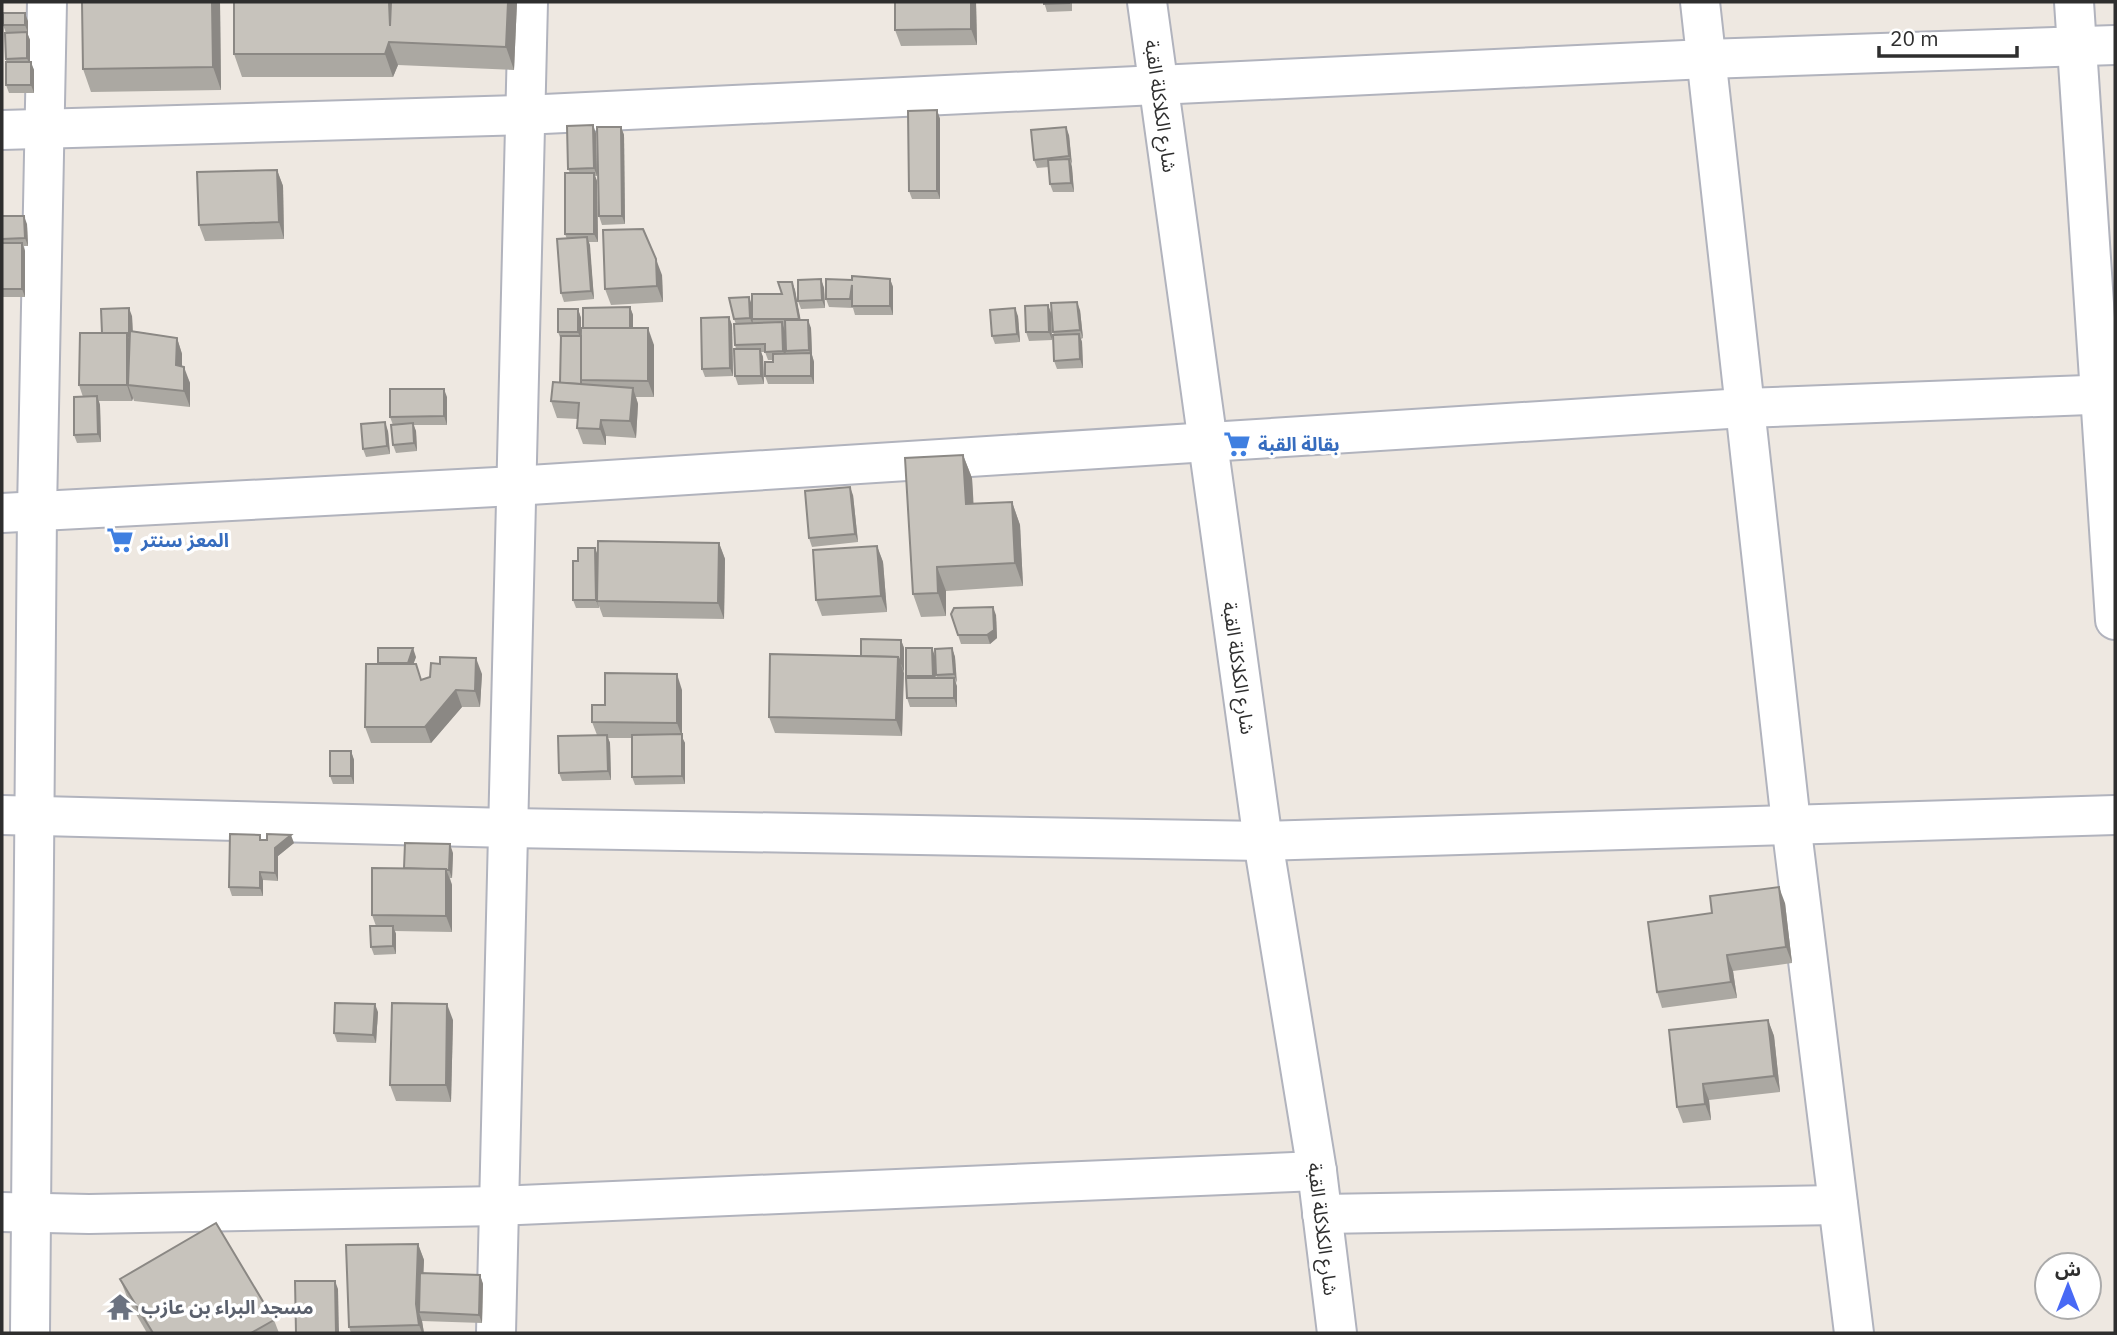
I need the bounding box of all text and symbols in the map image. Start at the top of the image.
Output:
scale bar [1879,14,2017,58]
text: 20 m [1890,24,1939,52]
street label: شارع الكلاكلة القبة [1138,38,1182,174]
supermarket icon: بقالة القبة [1222,429,1252,459]
place label: بقالة القبة [1258,432,1340,456]
supermarket icon: المعز سنتر [105,525,135,555]
place label: المعز سنتر [140,528,229,552]
street label: شارع الكلاكلة القبة [1216,600,1260,736]
street label: شارع الكلاكلة القبة [1301,1161,1343,1297]
north arrow [2033,1251,2103,1321]
text: ش [2055,1257,2081,1281]
temple icon: مسجد البراء بن عازب [105,1292,135,1322]
place label: مسجد البراء بن عازب [141,1295,314,1319]

